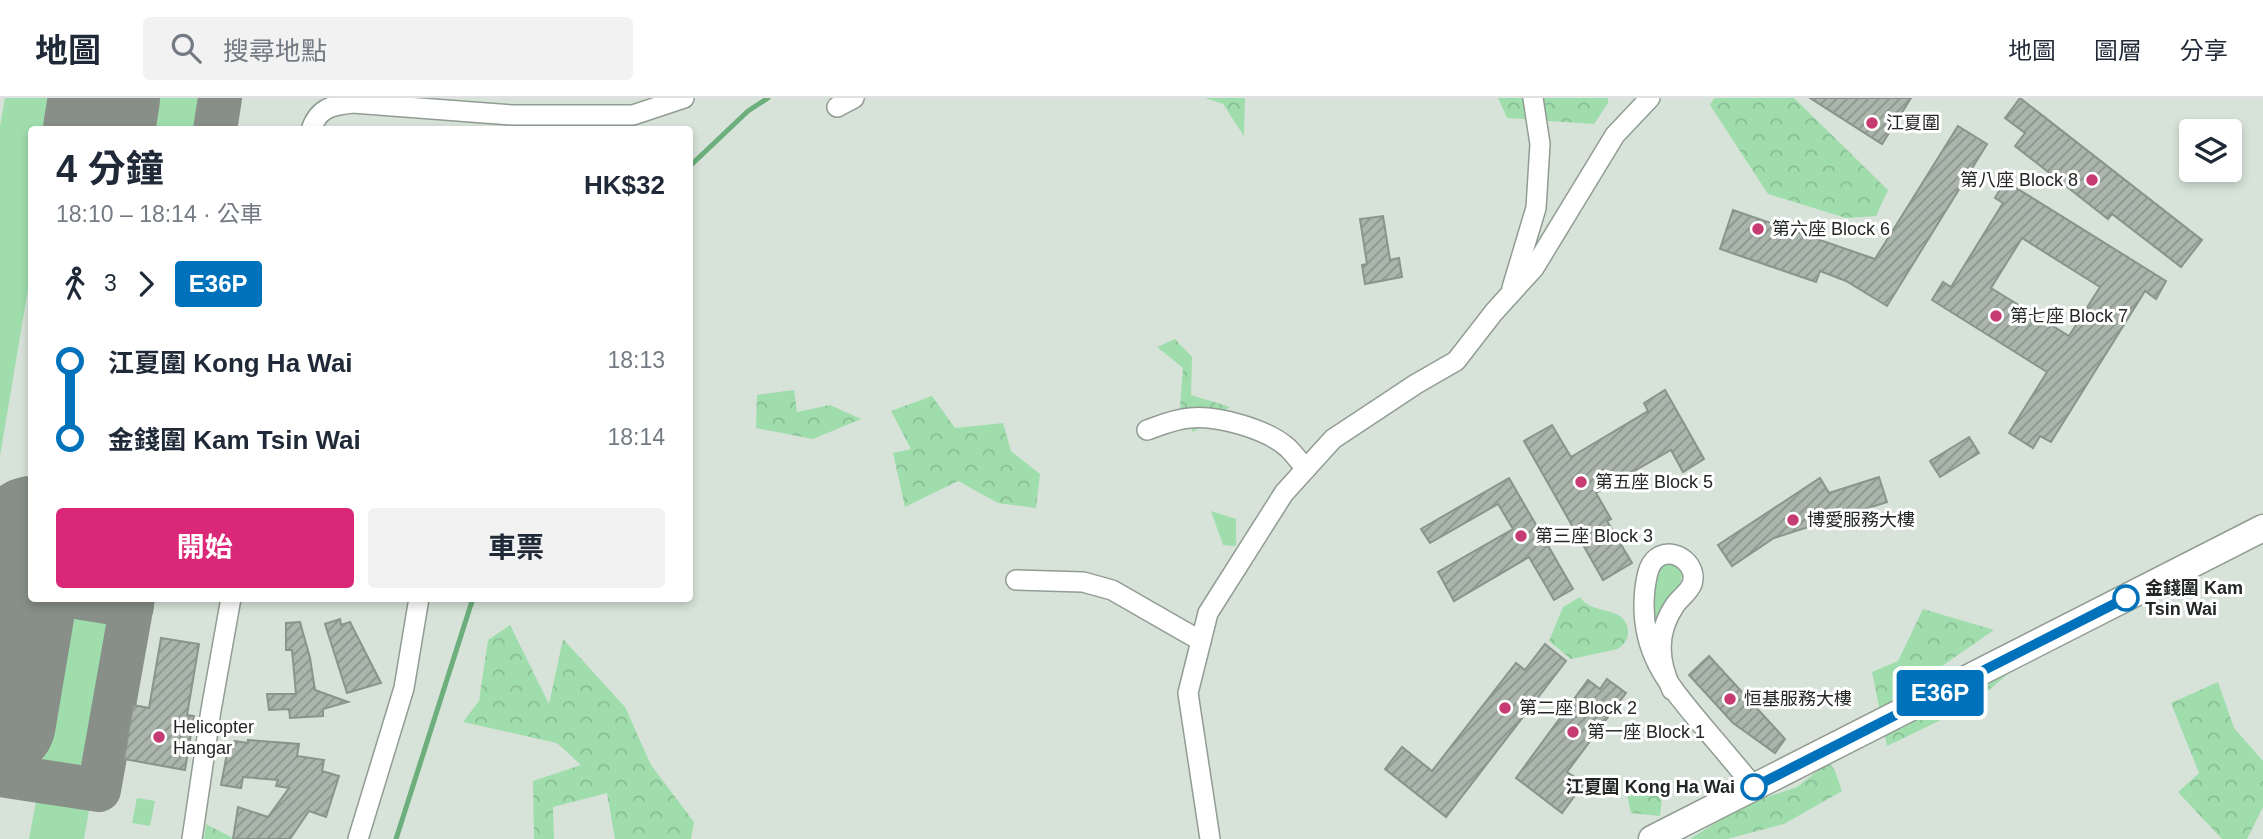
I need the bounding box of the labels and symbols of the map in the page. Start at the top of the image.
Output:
place label: 江夏圍 [1886,113,1940,133]
marker: 江夏圍 [1864,115,1880,131]
place label: 第八座 Block 8 [1960,170,2078,190]
marker: 第八座 Block 8 [2084,172,2100,188]
place label: 第六座 Block 6 [1772,219,1890,239]
marker: 第六座 Block 6 [1750,221,1766,237]
place label: 第七座 Block 7 [2010,306,2128,326]
marker: 第七座 Block 7 [1988,308,2004,324]
place label: 第五座 Block 5 [1595,472,1713,492]
marker: 第五座 Block 5 [1573,474,1589,490]
place label: 博愛服務大樓 [1807,510,1915,530]
marker: 博愛服務大樓 [1785,512,1801,528]
place label: 第三座 Block 3 [1535,526,1653,546]
marker: 第三座 Block 3 [1513,528,1529,544]
place label: 金錢圍 Kam Tsin Wai [2145,578,2243,619]
marker: 金錢圍 Kam Tsin Wai [2113,585,2139,611]
line badge: E36P [1891,670,1989,716]
place label: 恒基服務大樓 [1744,689,1852,709]
marker: 恒基服務大樓 [1722,691,1738,707]
place label: 第二座 Block 2 [1519,698,1637,718]
marker: 第二座 Block 2 [1497,700,1513,716]
place label: Helicopter Hangar [173,717,254,758]
place label: 第一座 Block 1 [1587,722,1705,742]
marker: 第一座 Block 1 [1565,724,1581,740]
marker: Helicopter Hangar [151,729,167,745]
marker: 江夏圍 Kong Ha Wai [1741,774,1767,800]
place label: 江夏圍 Kong Ha Wai [1566,777,1735,797]

